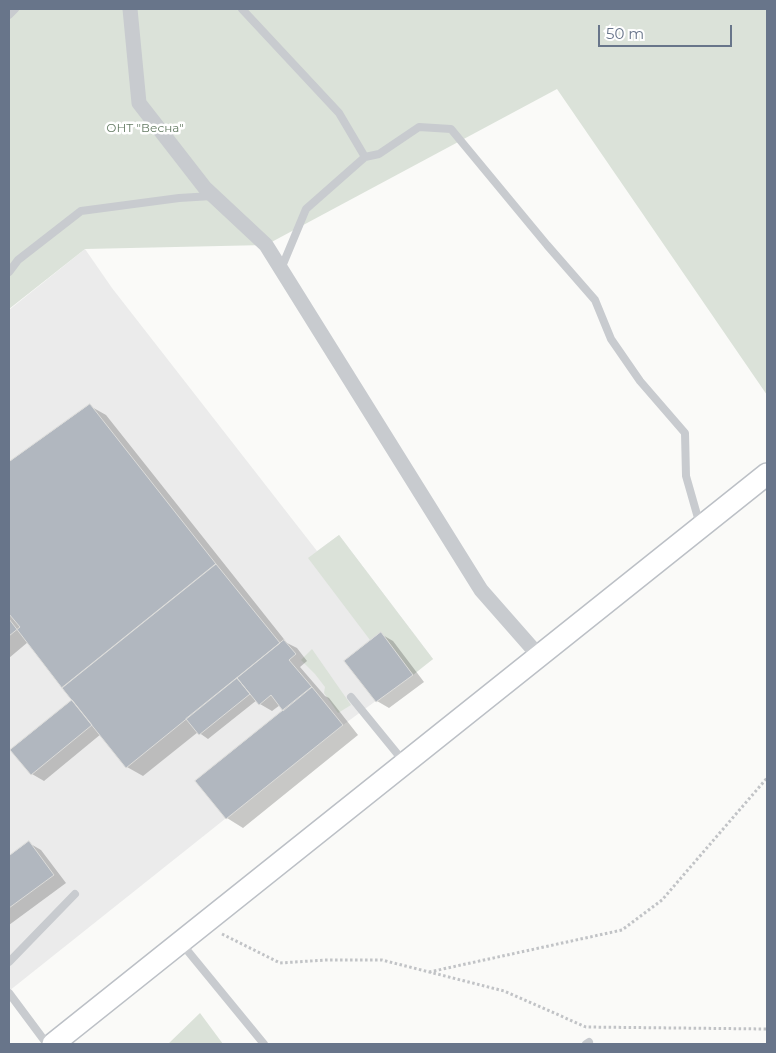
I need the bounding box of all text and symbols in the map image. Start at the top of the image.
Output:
scale bar [601,15,735,47]
text: 50 m [606,24,644,43]
park label: ОНТ "Весна" [106,121,184,135]

